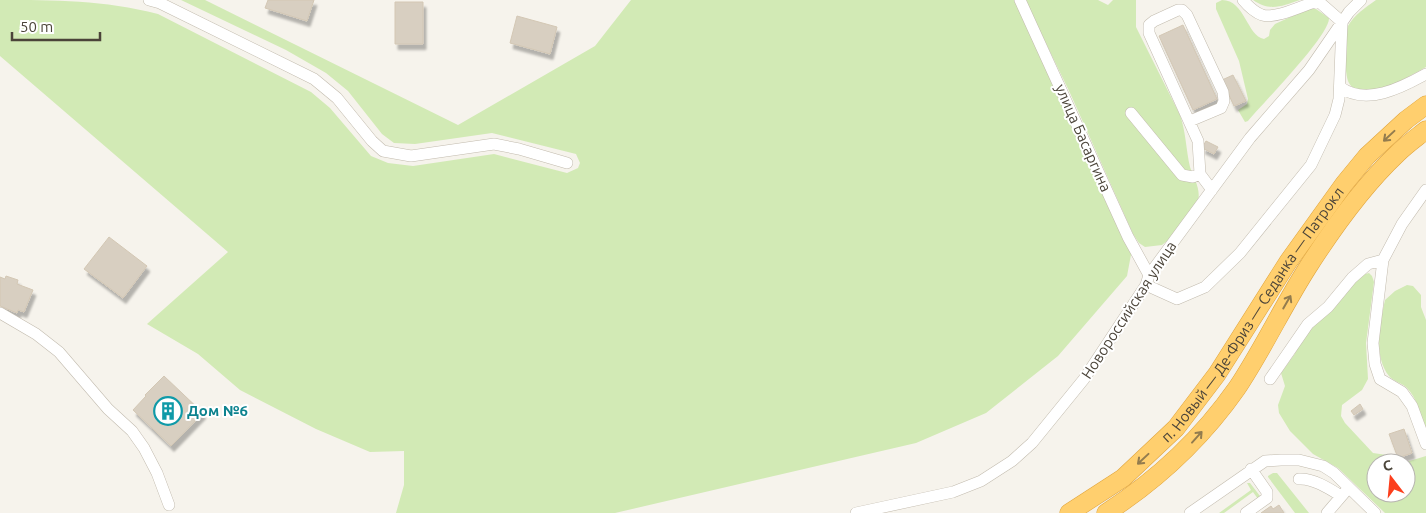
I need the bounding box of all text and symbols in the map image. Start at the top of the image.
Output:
scale bar [12,10,100,42]
text: 50 m [20,18,53,35]
street label: улица Басаргина [1052,81,1115,194]
one-way arrow [1382,130,1395,142]
street label: п. Новый — Де-Фриз — Седанка — Патрокл [1158,184,1347,445]
street label: Новороссийская улица [1078,238,1179,382]
one-way arrow [1283,296,1293,310]
building icon: Дом №6 [153,396,183,426]
place label: Дом №6 [187,402,248,419]
one-way arrow [1191,430,1203,443]
one-way arrow [1137,453,1149,465]
north arrow [1366,453,1416,503]
text: С [1381,457,1394,474]

